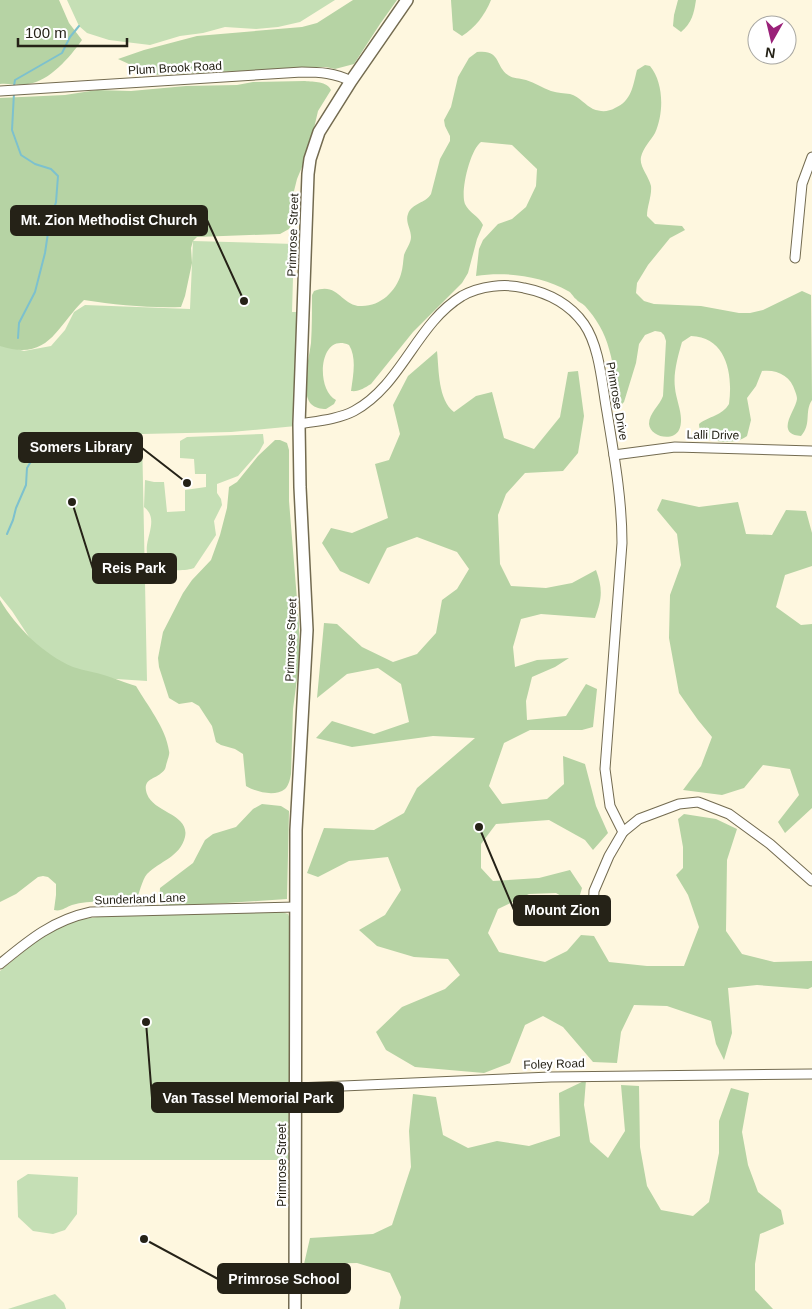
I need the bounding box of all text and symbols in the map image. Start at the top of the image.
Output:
scale bar [18,15,126,47]
north arrow [747,15,797,65]
text: 100 m [25,24,67,41]
text: N [764,44,776,62]
street label: Plum Brook Road [128,59,222,77]
street label: Primrose Street [285,192,301,277]
callout: Mt. Zion Methodist Church [11,206,207,235]
text: Mt. Zion Methodist Church [21,212,197,228]
street label: Primrose Drive [603,361,631,442]
street label: Lalli Drive [687,428,740,442]
callout: Somers Library [19,433,142,462]
text: Somers Library [30,439,133,455]
callout: Reis Park [93,554,176,583]
text: Reis Park [102,560,166,576]
street label: Primrose Street [283,597,299,682]
street label: Sunderland Lane [94,890,186,908]
callout: Mount Zion [514,896,610,925]
text: Mount Zion [524,902,600,918]
street label: Foley Road [523,1056,585,1072]
callout: Van Tassel Memorial Park [152,1083,343,1112]
text: Van Tassel Memorial Park [163,1090,334,1106]
street label: Primrose Street [275,1123,289,1207]
callout: Primrose School [218,1264,350,1293]
text: Primrose School [228,1271,340,1287]

